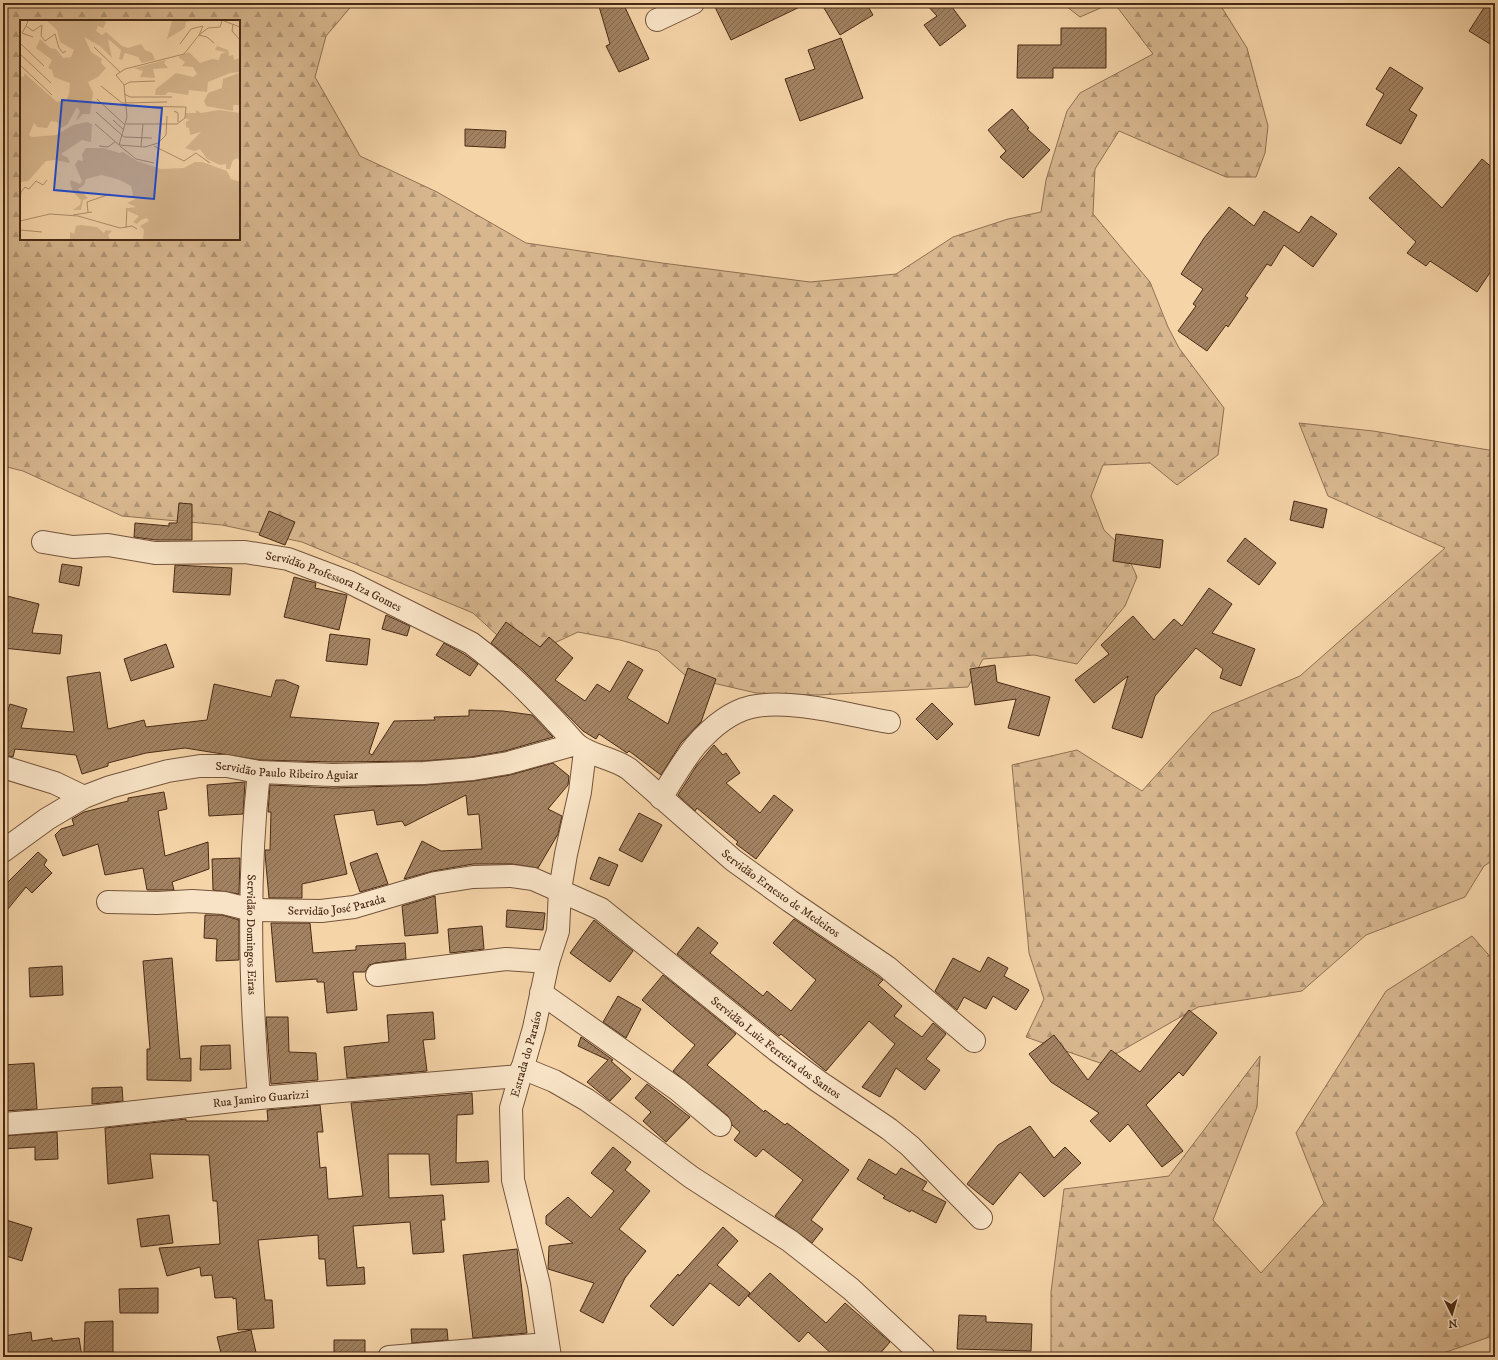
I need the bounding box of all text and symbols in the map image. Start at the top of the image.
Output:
inset map [20,20,240,240]
street label: Servidão Professora Iza Gomes [264,548,404,615]
street label: Servidão Paulo Ribeiro Aguiar [215,759,359,783]
street label: Servidão Ernesto de Medeiros [718,846,843,941]
street label: Servidão Domingos Eiras [243,874,260,995]
street label: Servidão José Parada [288,891,388,919]
street label: Servidão Luiz Ferreira dos Santos [707,993,844,1102]
street label: Estrada do Paraíso [507,1010,545,1099]
street label: Rua Jamiro Guarizzi [212,1087,309,1111]
north arrow [1432,1294,1472,1334]
text: N [1448,1316,1458,1330]

